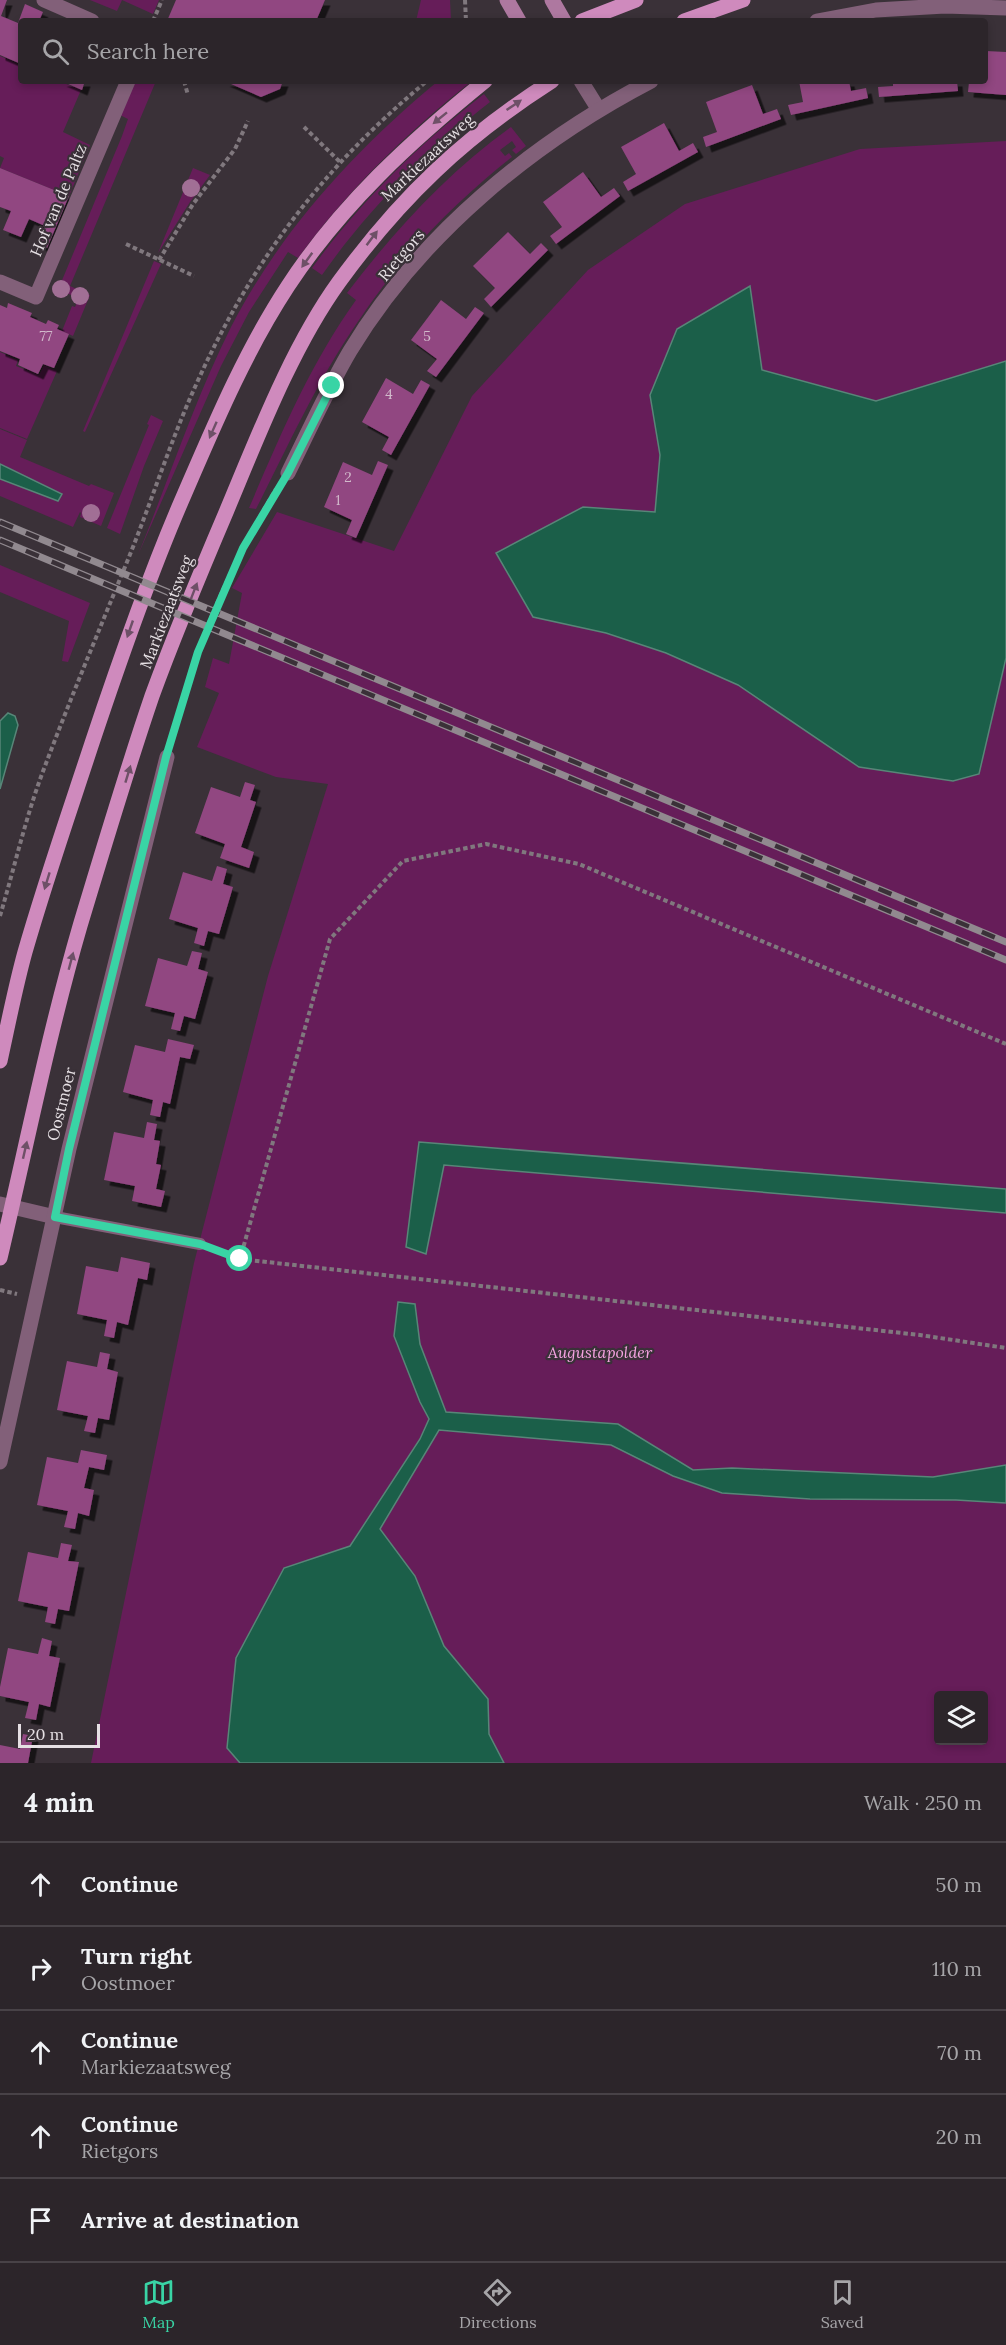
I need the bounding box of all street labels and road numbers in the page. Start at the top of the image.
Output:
street label: Markiezaatsweg [376,108,479,205]
street label: Hof van de Paltz [25,141,91,259]
street label: Rietgors [373,225,429,285]
street label: Markiezaatsweg [135,551,197,672]
street label: Oostmoer [42,1065,80,1143]

